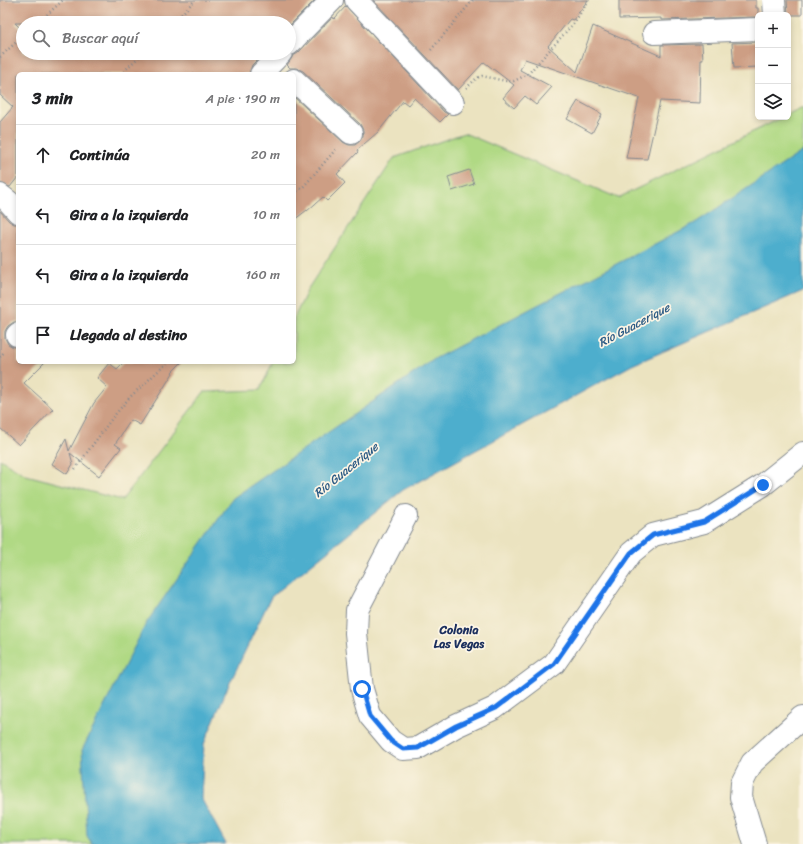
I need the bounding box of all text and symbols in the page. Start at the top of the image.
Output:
map controls [755,12,791,120]
button: + [755,12,791,48]
search box [16,16,296,60]
text: Buscar aquí [62,25,139,51]
icon: search [30,27,52,49]
button: − [755,48,791,84]
text: 3 min [32,83,73,113]
button: layers [755,84,791,120]
text: A pie · 190 m [206,87,280,110]
text: Continúa [70,142,129,168]
text: 20 m [251,143,280,166]
icon: ahead [32,144,54,166]
text: Gira a la izquierda [70,202,188,228]
text: 10 m [253,203,280,226]
icon: left [32,204,54,226]
text: Gira a la izquierda [70,262,188,288]
text: 160 m [245,263,280,286]
icon: left [32,264,54,286]
water label: Río Guacerique [594,296,675,353]
text: Llegada al destino [70,322,187,348]
icon: arrive [32,324,54,346]
water label: Río Guacerique [309,436,385,503]
route end [754,476,772,494]
district label: Colonia Las Vegas [434,619,485,655]
route start [353,680,371,698]

